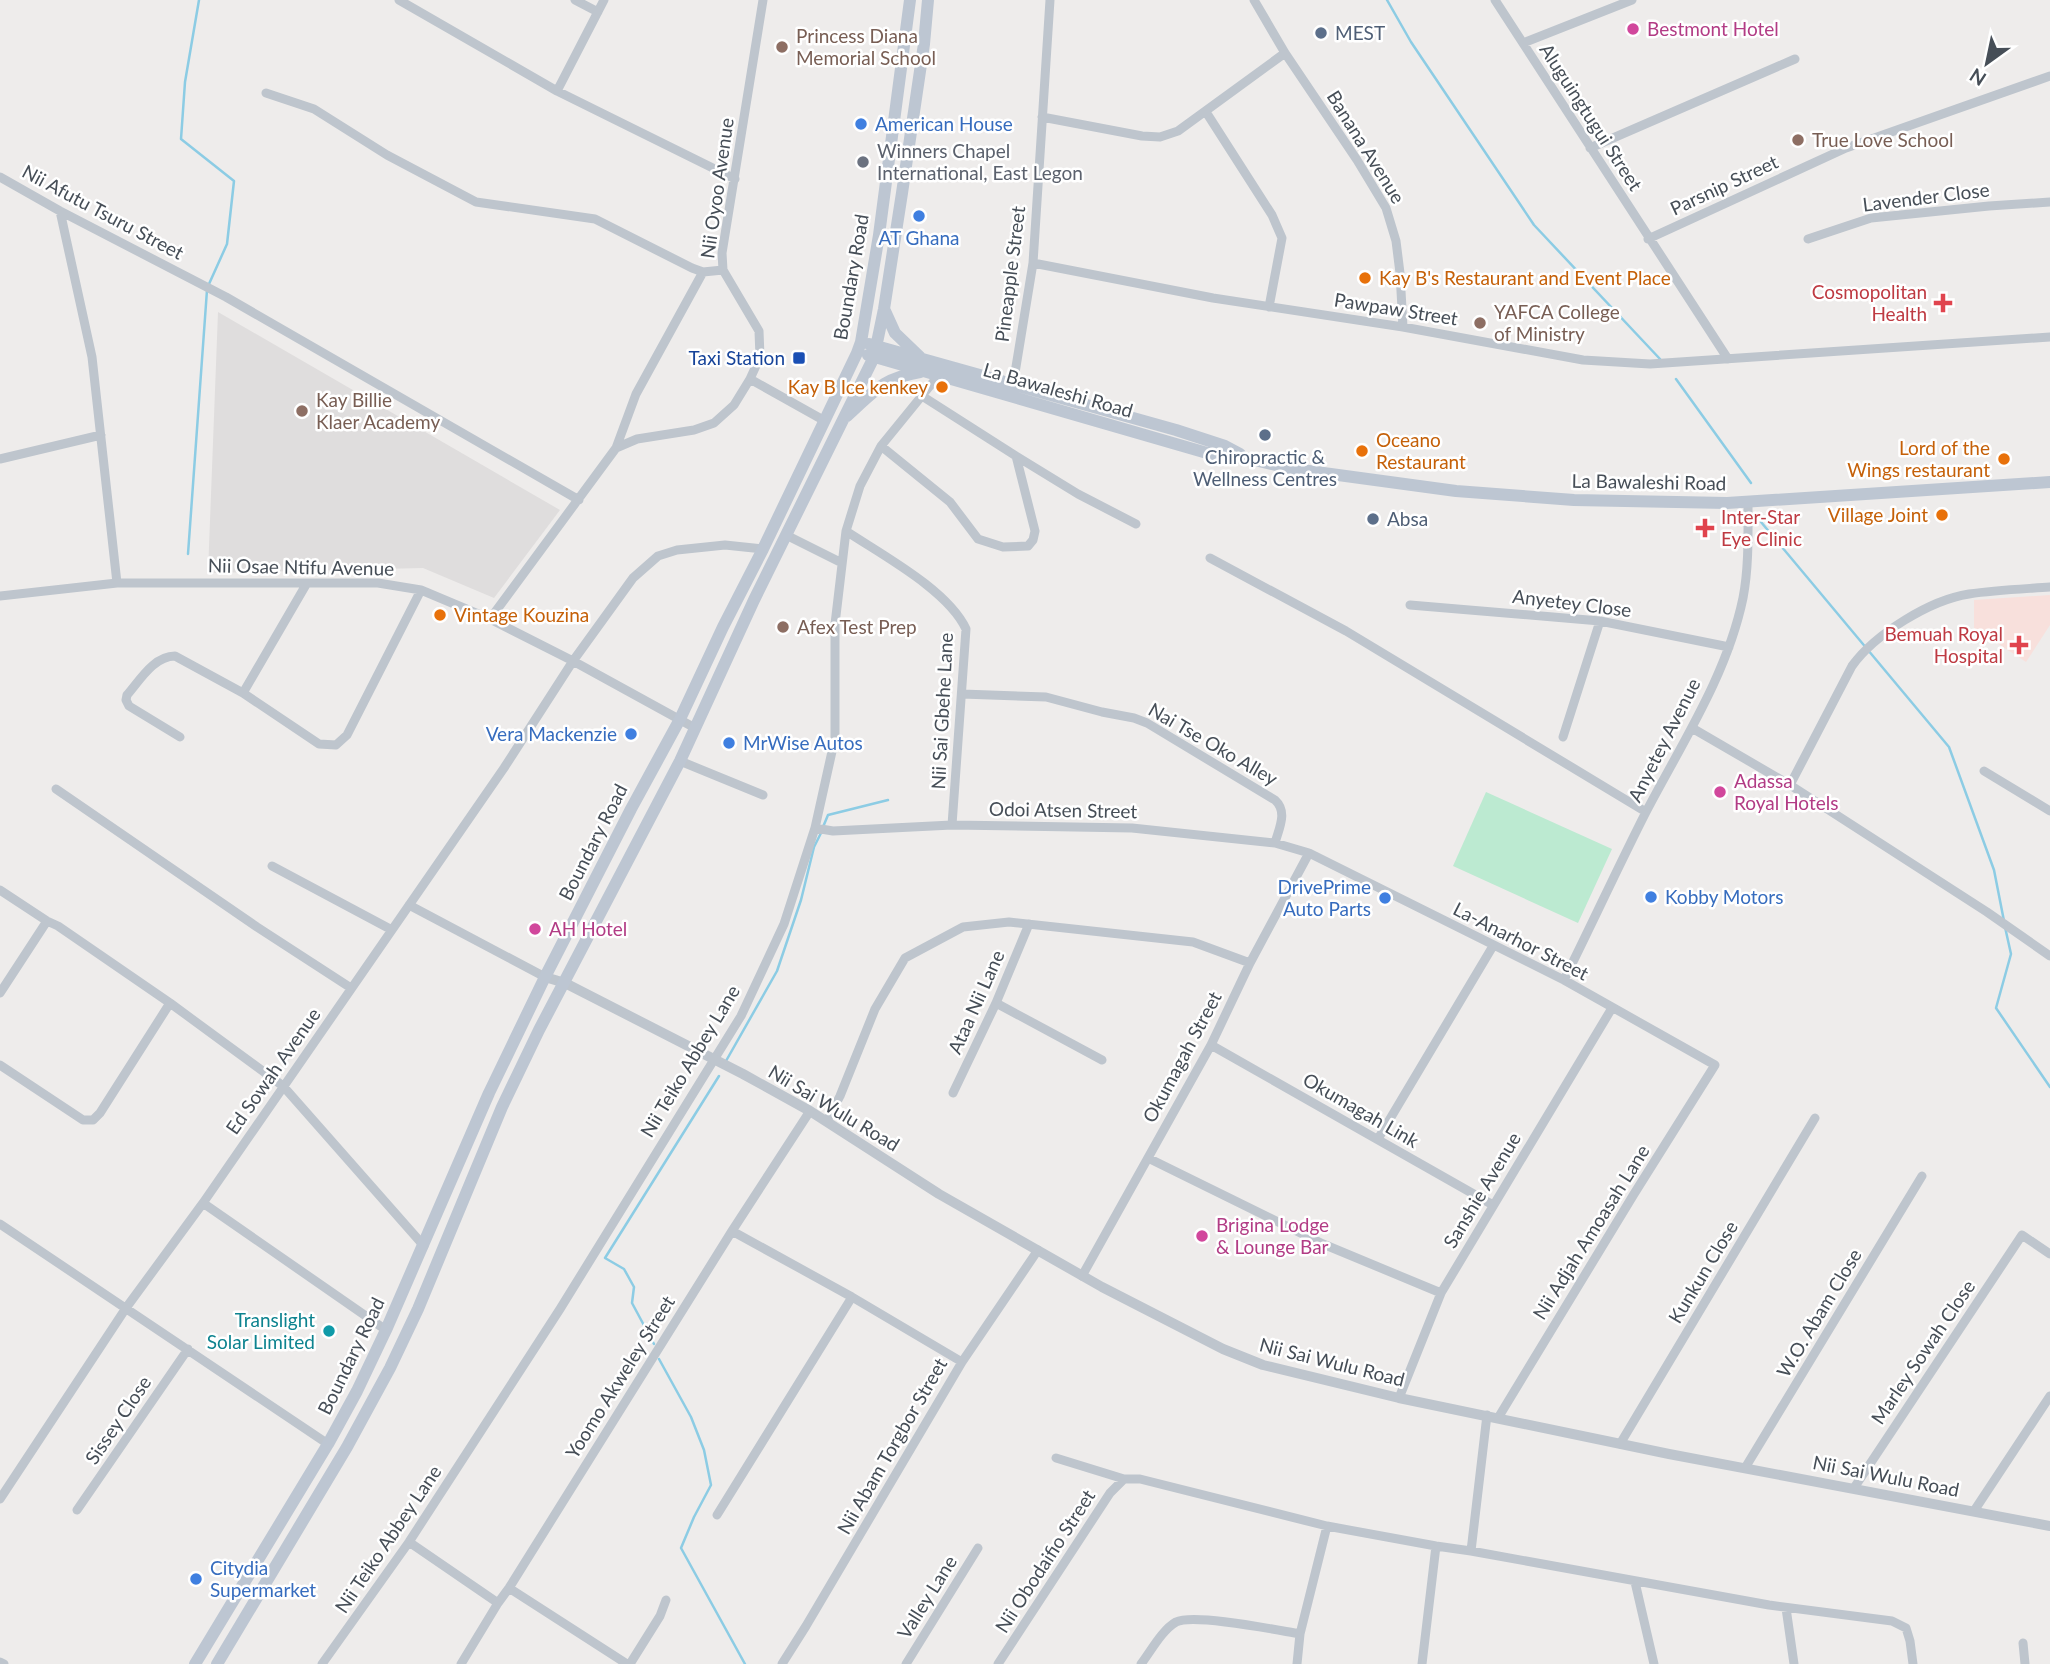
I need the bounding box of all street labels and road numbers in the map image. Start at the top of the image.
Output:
street label: Aluguingtugui Street [1535,39,1648,195]
street label: Banana Avenue [1323,86,1410,207]
street label: Nii Oyoo Avenue [695,116,738,260]
street label: Parsnip Street [1666,149,1782,220]
street label: Nii Afutu Tsuru Street [19,159,188,264]
street label: Lavender Close [1861,177,1991,216]
street label: Pineapple Street [990,205,1029,343]
street label: Boundary Road [828,212,873,342]
street label: Pawpaw Street [1333,287,1460,330]
street label: La Bawaleshi Road [981,357,1136,422]
street label: La Bawaleshi Road [1571,469,1727,494]
street label: Nii Osae Ntifu Avenue [208,553,394,580]
street label: Anyetey Close [1511,584,1633,621]
street label: Nii Sai Gbehe Lane [926,632,957,790]
street label: Anyetey Avenue [1623,674,1705,805]
street label: Nai Tse Oko Alley [1145,697,1282,790]
street label: Boundary Road [553,780,632,904]
street label: Odoi Atsen Street [989,797,1137,822]
street label: La-Anarhor Street [1450,897,1593,985]
street label: Ataa Nii Lane [942,946,1009,1057]
street label: Nii Teiko Abbey Lane [635,981,744,1141]
street label: Okumagah Street [1137,987,1226,1126]
street label: Ed Sowah Avenue [220,1003,325,1138]
street label: Nii Sai Wulu Road [765,1059,904,1156]
street label: Okumagah Link [1299,1067,1423,1152]
street label: Sanshie Avenue [1438,1128,1525,1252]
street label: Nii Adjah Amoasah Lane [1527,1140,1654,1323]
street label: Kunkun Close [1663,1216,1742,1327]
street label: W.O. Abam Close [1771,1244,1866,1381]
street label: Marley Sowah Close [1866,1275,1979,1428]
street label: Yoomo Akweley Street [560,1291,679,1462]
street label: Boundary Road [312,1293,389,1418]
street label: Nii Sai Wulu Road [1257,1332,1407,1391]
street label: Nii Abam Torgbor Street [832,1353,952,1538]
street label: Sissey Close [80,1371,155,1468]
street label: Nii Sai Wulu Road [1811,1450,1961,1501]
street label: Nii Teiko Abbey Lane [330,1460,446,1617]
street label: Nii Obodaifio Street [990,1485,1100,1637]
street label: Valley Lane [892,1551,961,1643]

